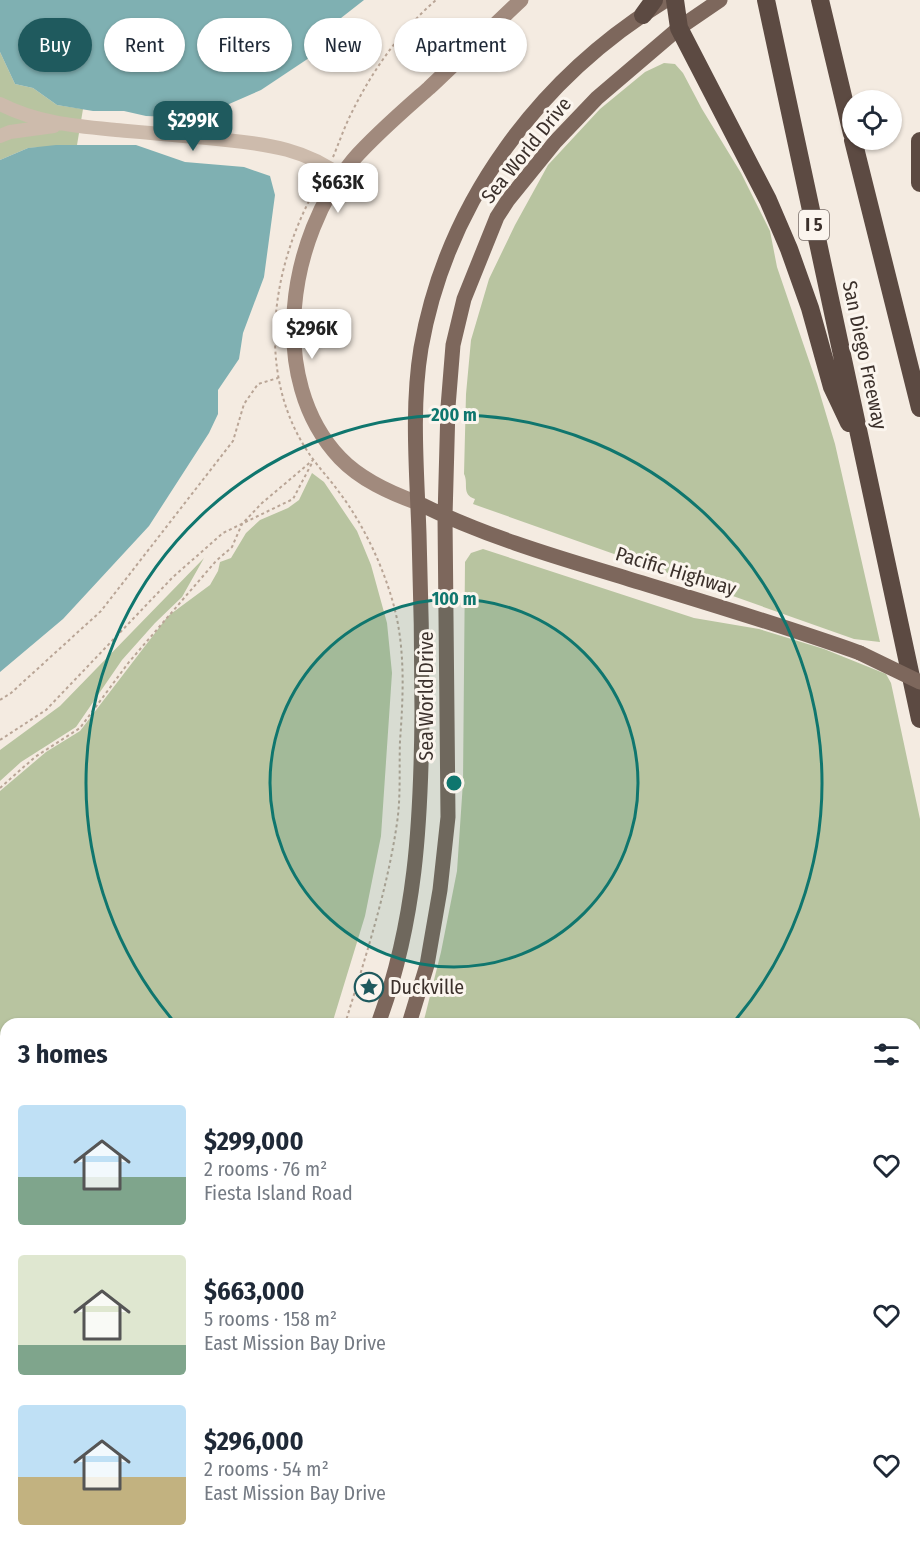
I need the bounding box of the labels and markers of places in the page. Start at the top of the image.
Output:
pin: $299K [151,101,235,152]
pin: $663K [296,163,380,214]
pin: $296K [270,309,354,360]
centre of rings [444,773,464,793]
place icon: Duckville [353,971,385,1003]
place label: Duckville [390,975,464,999]

